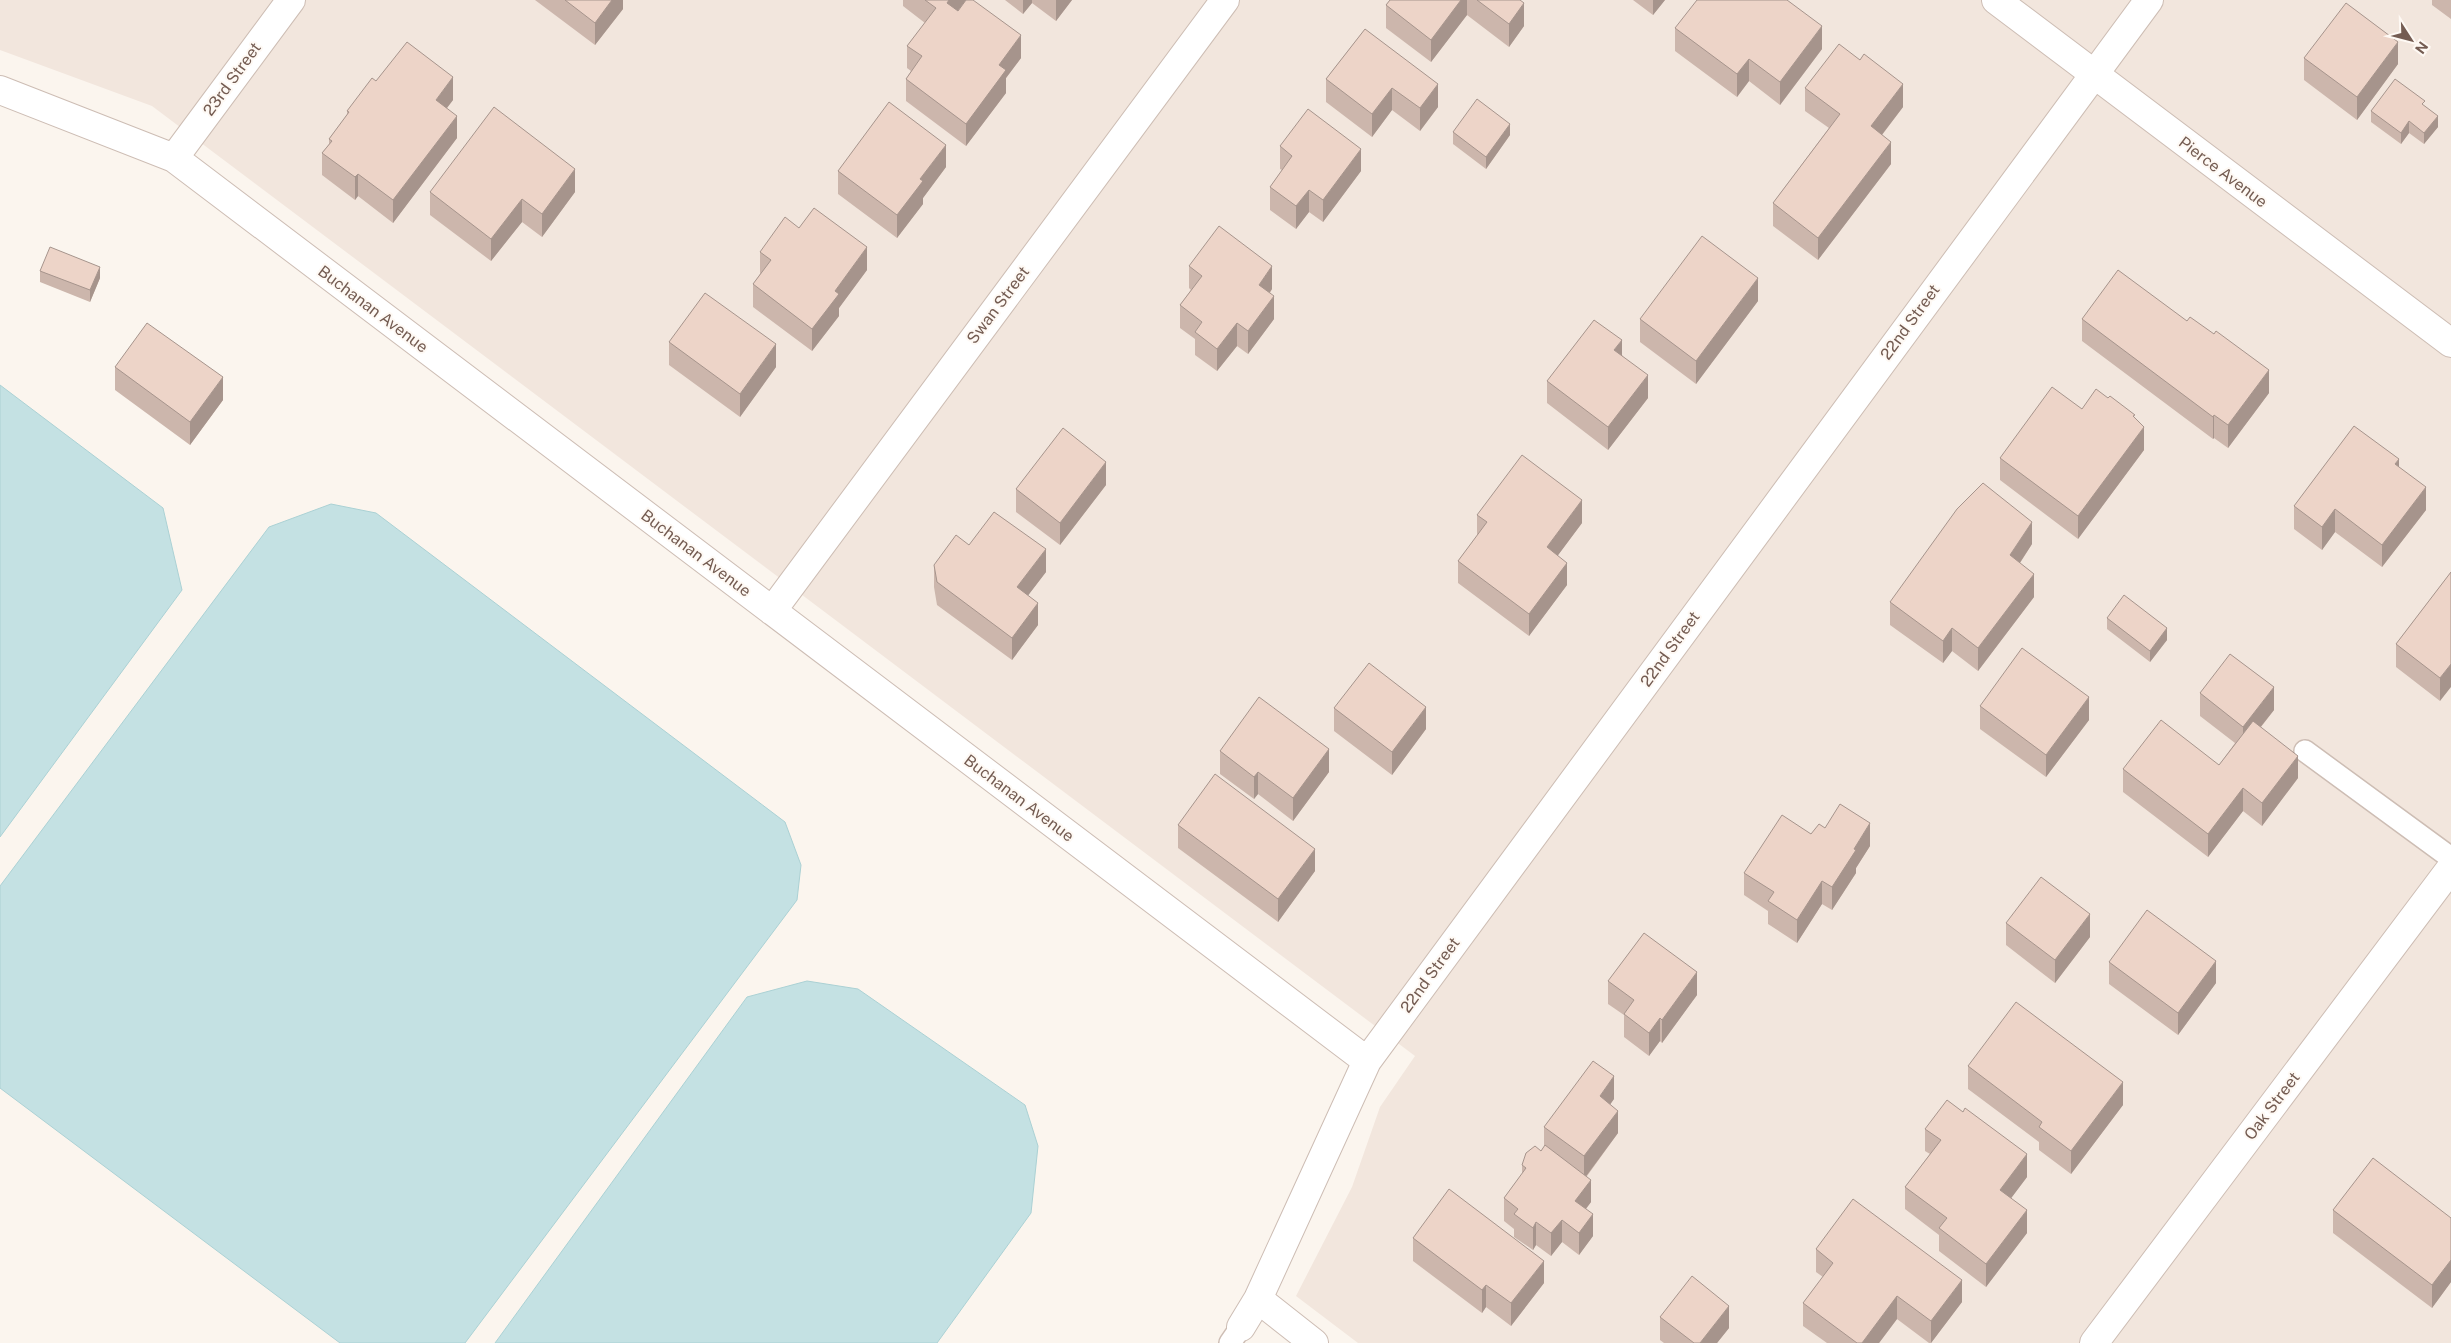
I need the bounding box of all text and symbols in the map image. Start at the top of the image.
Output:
north arrow [2386,15,2436,65]
street label: 23rd Street [199,39,265,119]
text: N [2412,39,2431,57]
street label: Pierce Avenue [2175,133,2271,211]
street label: Buchanan Avenue [314,261,432,357]
street label: Swan Street [963,263,1033,347]
street label: 22nd Street [1876,281,1944,363]
street label: Buchanan Avenue [637,505,755,601]
street label: 22nd Street [1636,608,1704,690]
street label: Buchanan Avenue [960,750,1078,846]
street label: 22nd Street [1396,934,1464,1016]
street label: Oak Street [2240,1068,2304,1144]

